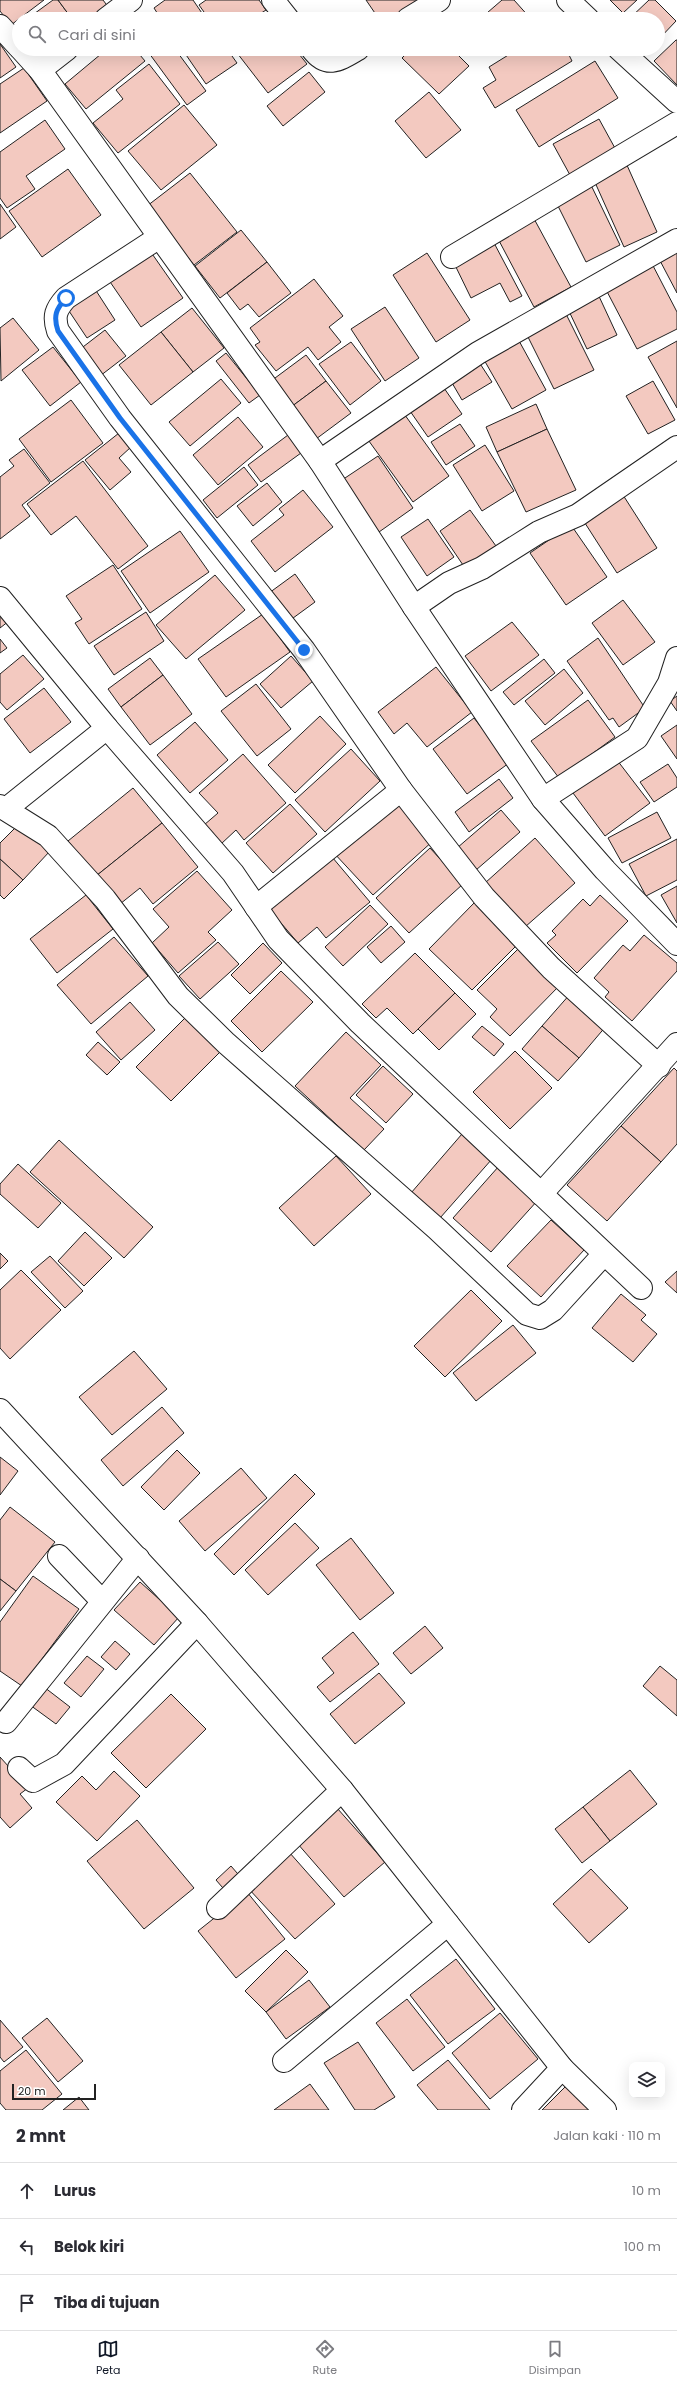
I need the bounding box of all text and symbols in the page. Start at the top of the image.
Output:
search box [12,12,665,56]
icon: search [26,23,48,45]
text: Cari di sini [58,24,136,45]
route start [57,289,75,307]
route end [295,641,313,659]
map controls [629,2062,665,2098]
button: layers [629,2062,665,2098]
scale bar [12,2082,96,2101]
text: 20 m [18,2083,46,2099]
text: 2 mnt [16,2124,66,2148]
text: Jalan kaki · 110 m [553,2126,661,2145]
icon: ahead [16,2180,38,2202]
text: Lurus [54,2180,96,2201]
text: 10 m [632,2181,661,2200]
icon: left [16,2236,38,2258]
text: Belok kiri [54,2236,124,2257]
text: 100 m [624,2237,661,2256]
icon: arrive [16,2292,38,2314]
text: Tiba di tujuan [54,2292,160,2313]
tab: Peta [96,2338,121,2379]
tab: Rute [312,2338,337,2379]
tab: Disimpan [529,2338,581,2379]

